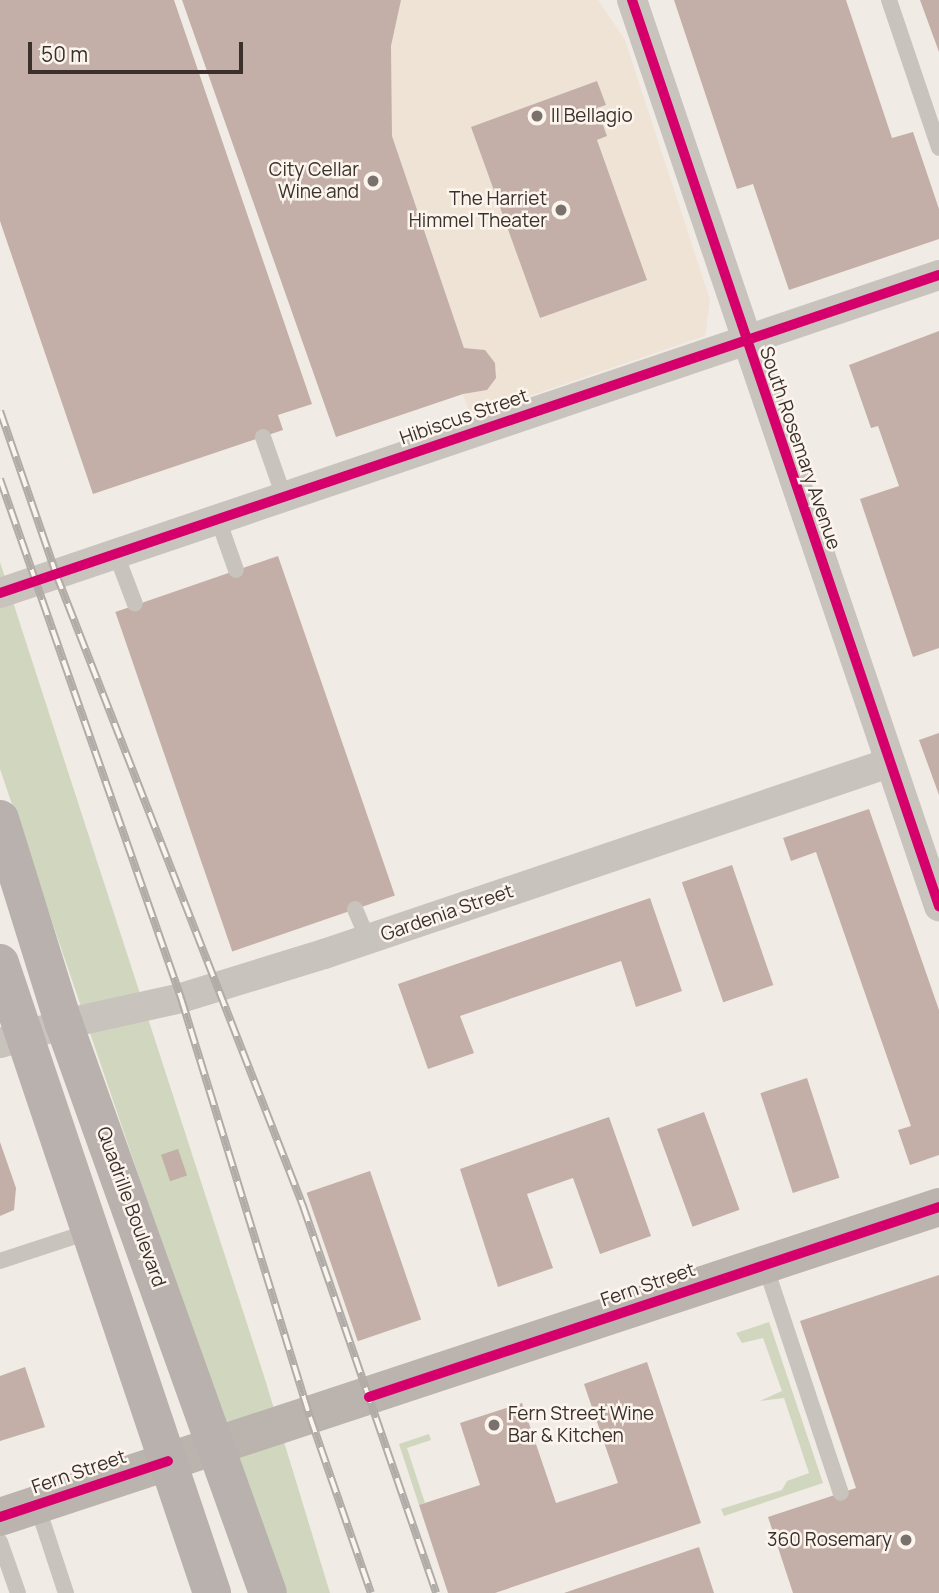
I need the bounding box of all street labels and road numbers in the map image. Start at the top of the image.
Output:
street label: South Rosemary Avenue [755,344,845,552]
street label: Hibiscus Street [397,384,531,450]
street label: Gardenia Street [378,880,516,946]
street label: Quadrille Boulevard [91,1124,171,1290]
street label: Fern Street [598,1258,698,1312]
street label: Fern Street [29,1445,129,1499]

